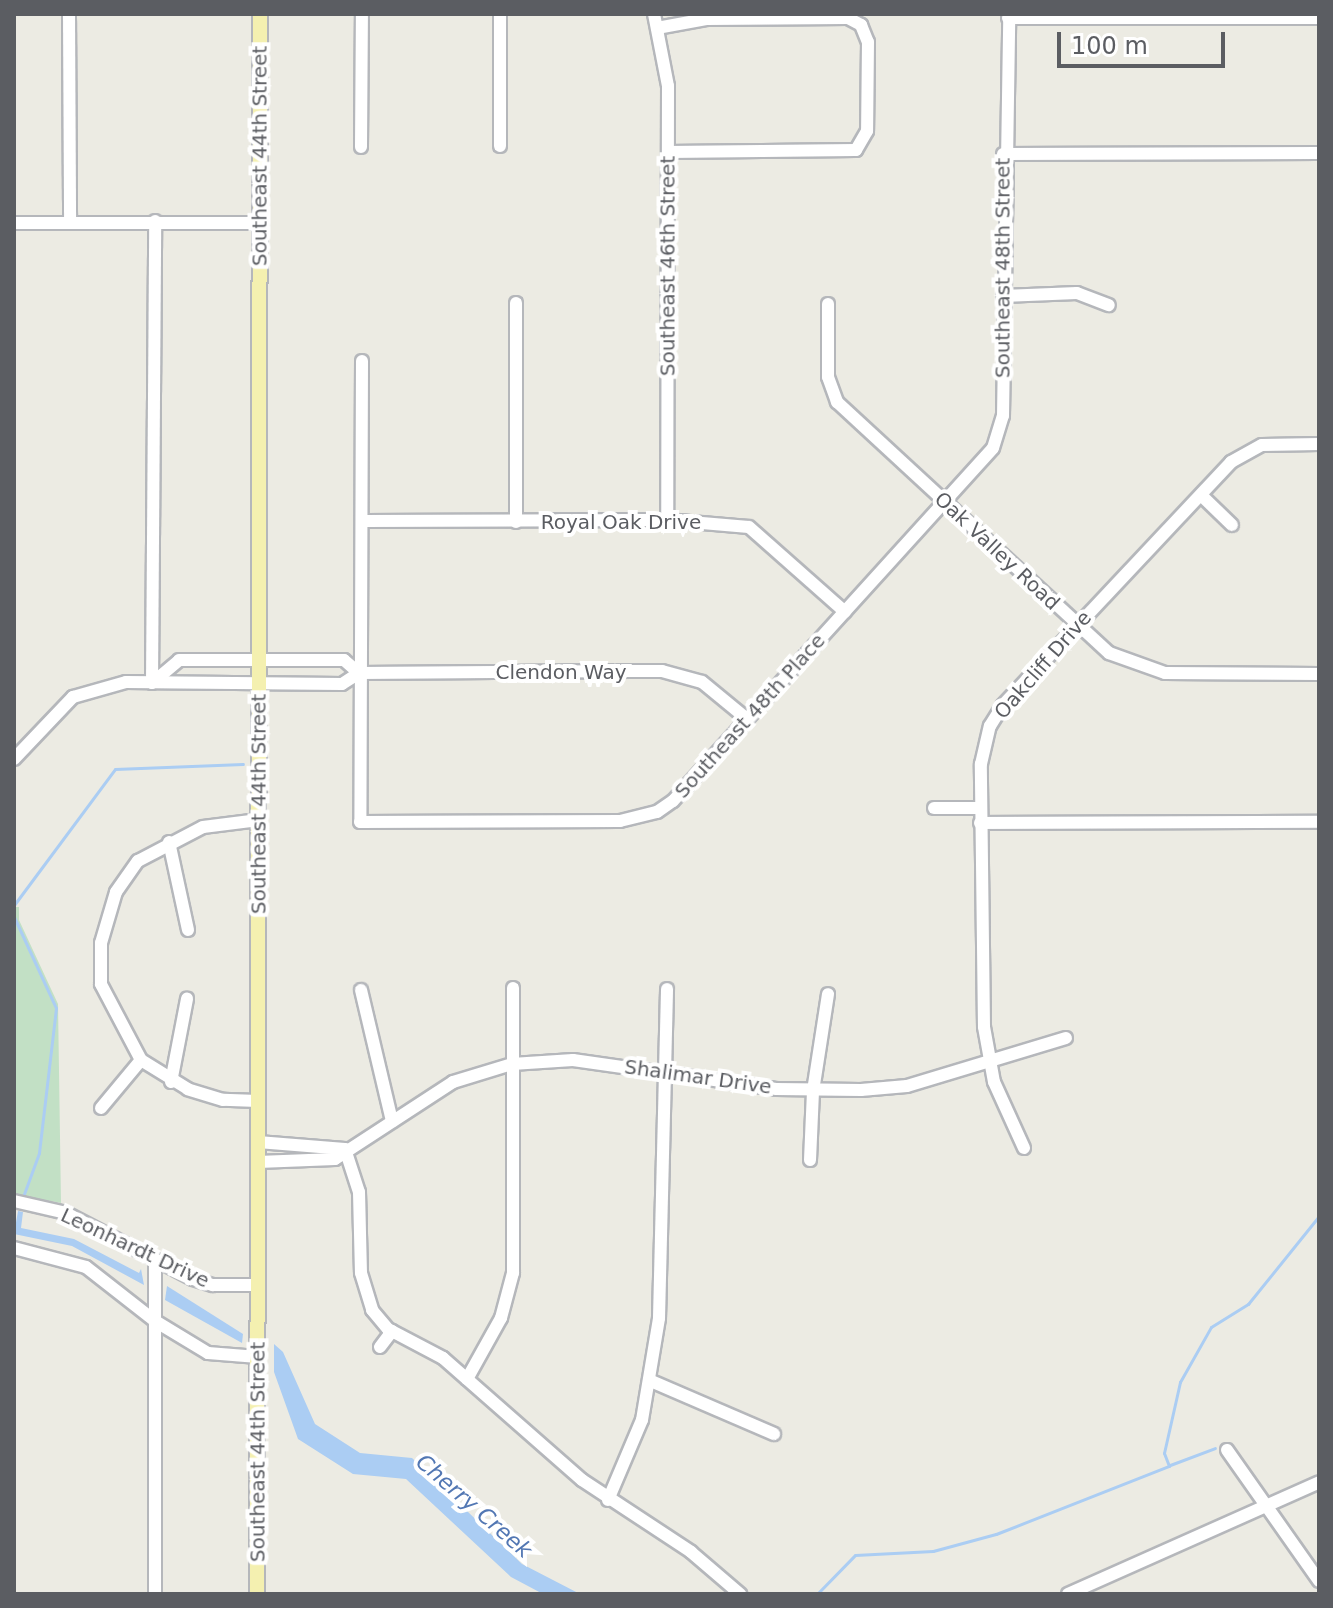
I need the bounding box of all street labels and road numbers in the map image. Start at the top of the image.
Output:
street label: Southeast 44th Street [248,46,272,266]
street label: Southeast 46th Street [656,156,680,376]
street label: Southeast 48th Street [991,158,1015,378]
street label: Oak Valley Road [930,487,1064,615]
street label: Royal Oak Drive [541,510,701,534]
street label: Oakcliff Drive [990,606,1096,724]
street label: Southeast 48th Place [670,629,830,803]
street label: Clendon Way [495,660,627,684]
street label: Southeast 44th Street [247,694,271,914]
street label: Shalimar Drive [623,1055,773,1099]
street label: Leonhardt Drive [57,1203,213,1293]
street label: Southeast 44th Street [246,1342,270,1562]

